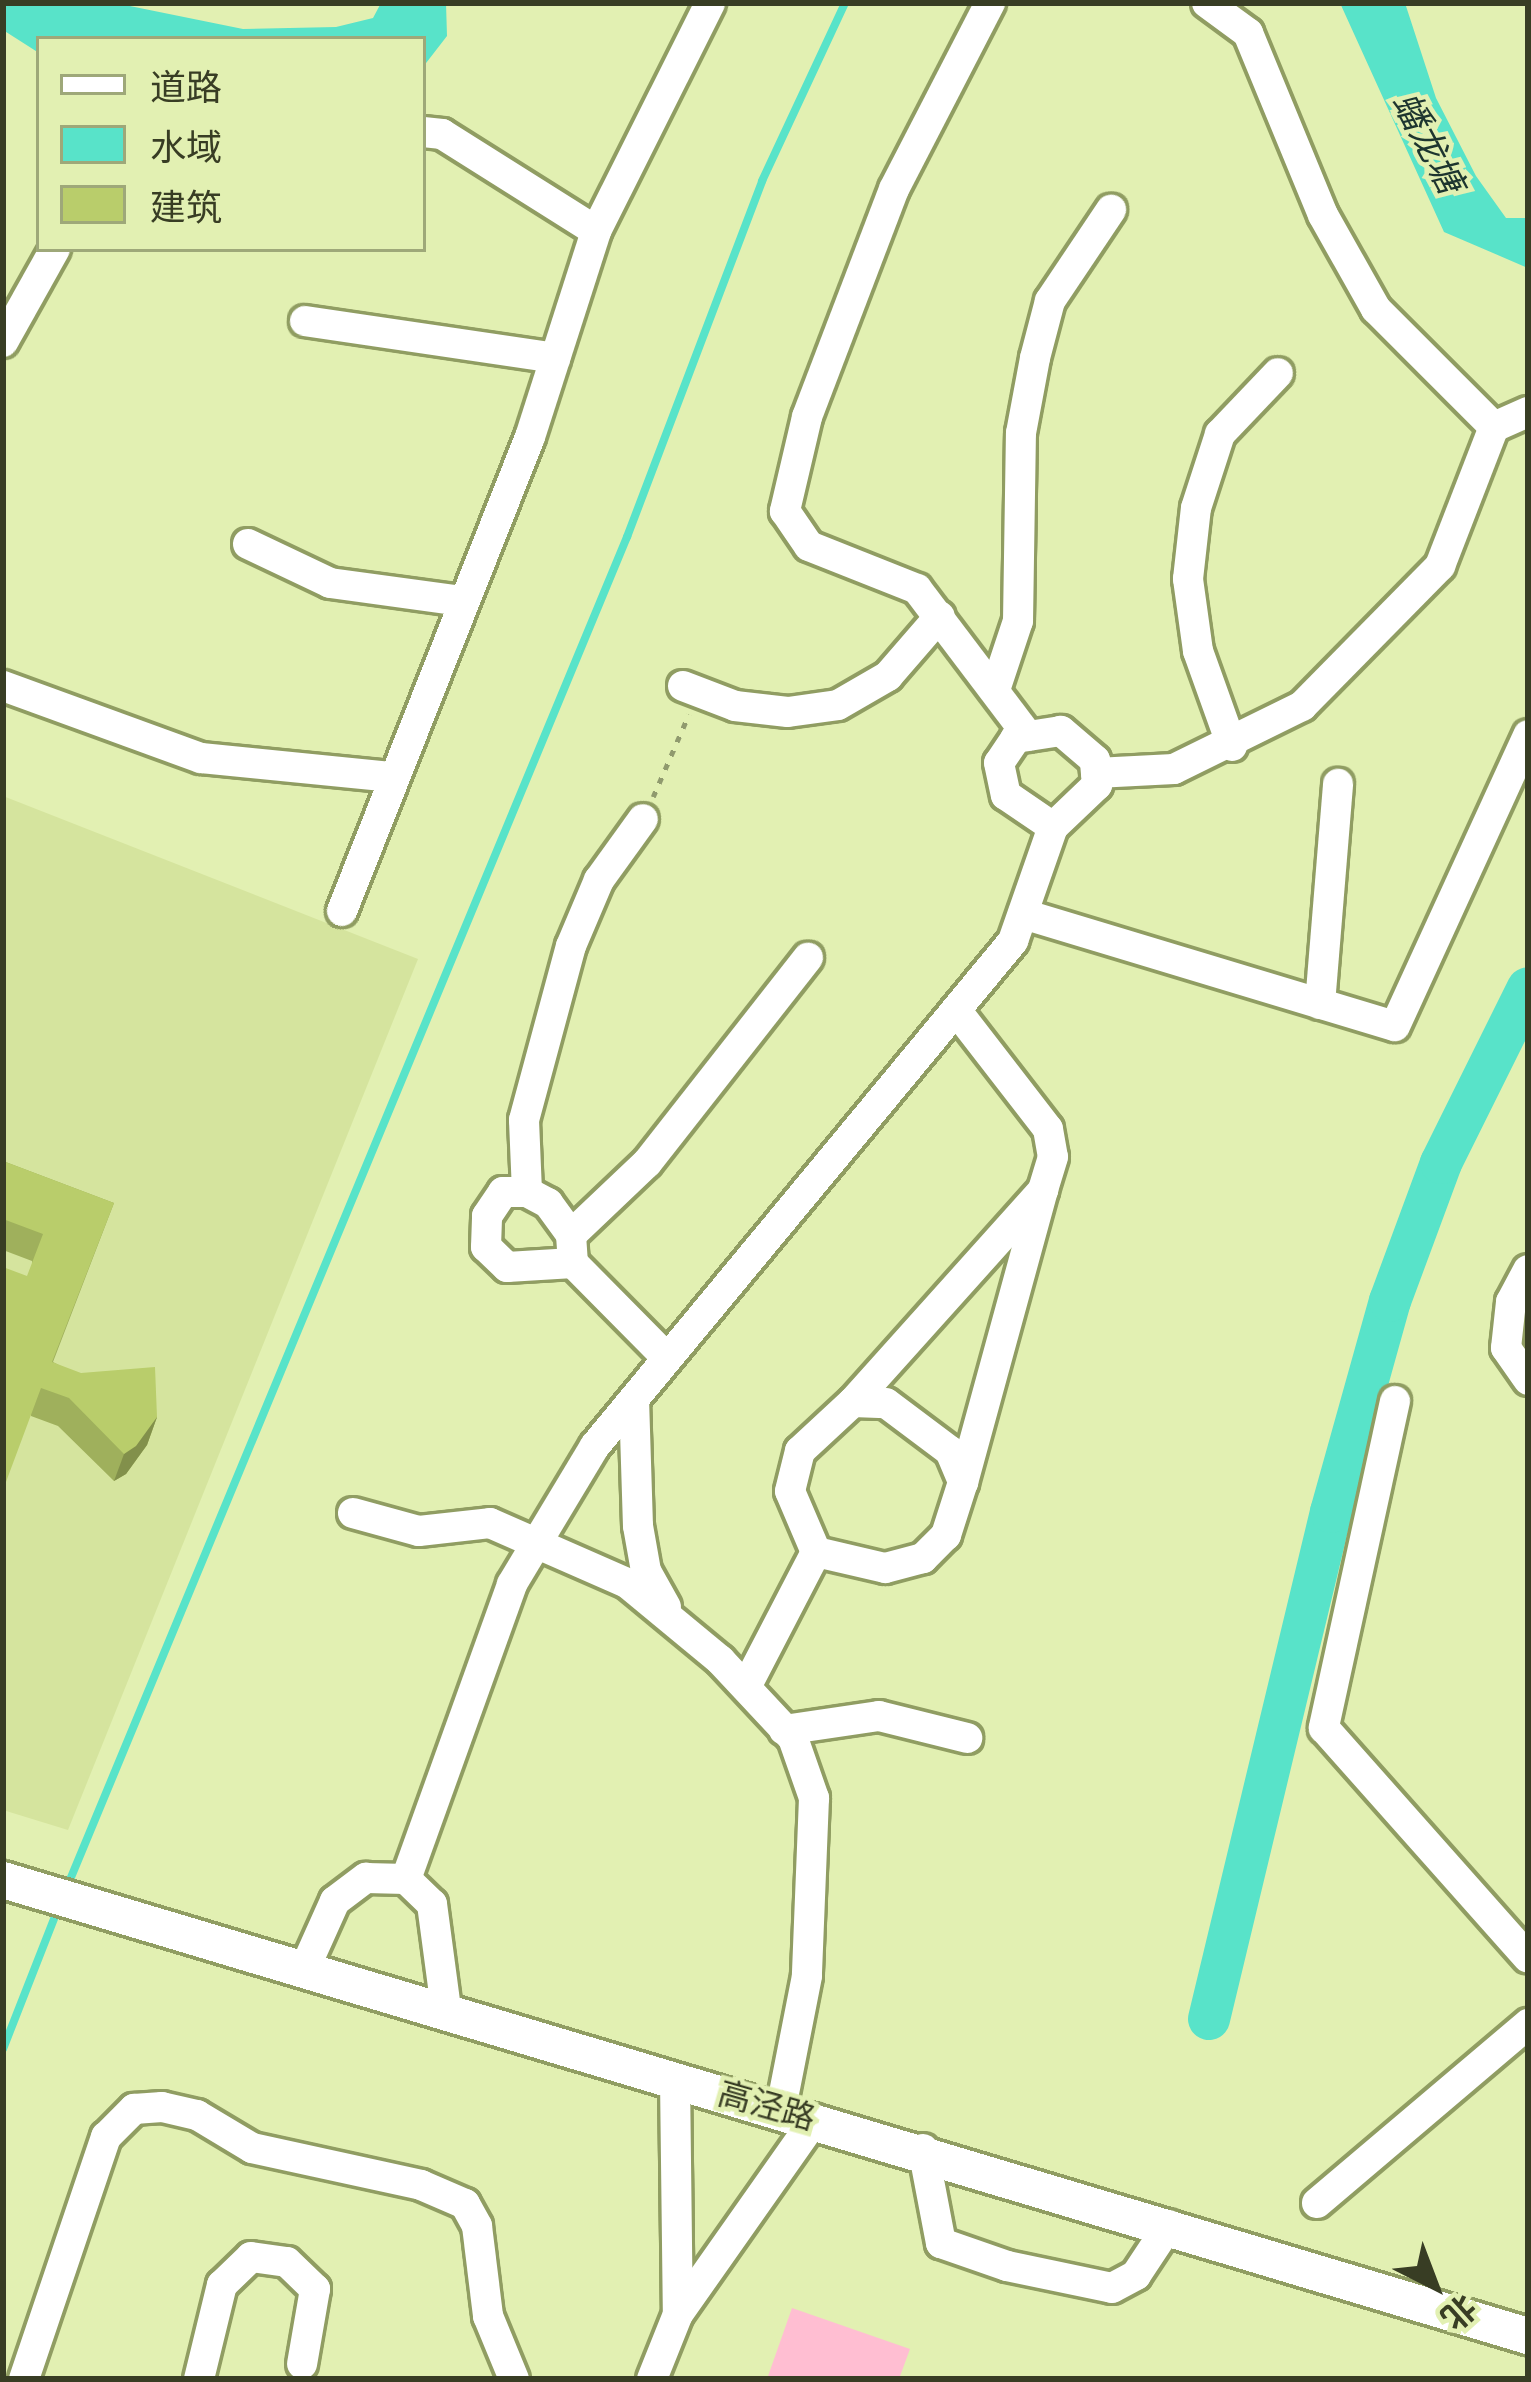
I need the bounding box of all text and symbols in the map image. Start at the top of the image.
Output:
legend [36,36,426,252]
text: 道路 [150,63,222,110]
water label: 蟠龙塘 [1385,84,1473,200]
text: 水域 [150,123,222,170]
text: 建筑 [150,183,222,230]
street label: 高泾路 [714,2072,820,2138]
north arrow [1375,2226,1495,2346]
text: 北 [1433,2286,1486,2340]

